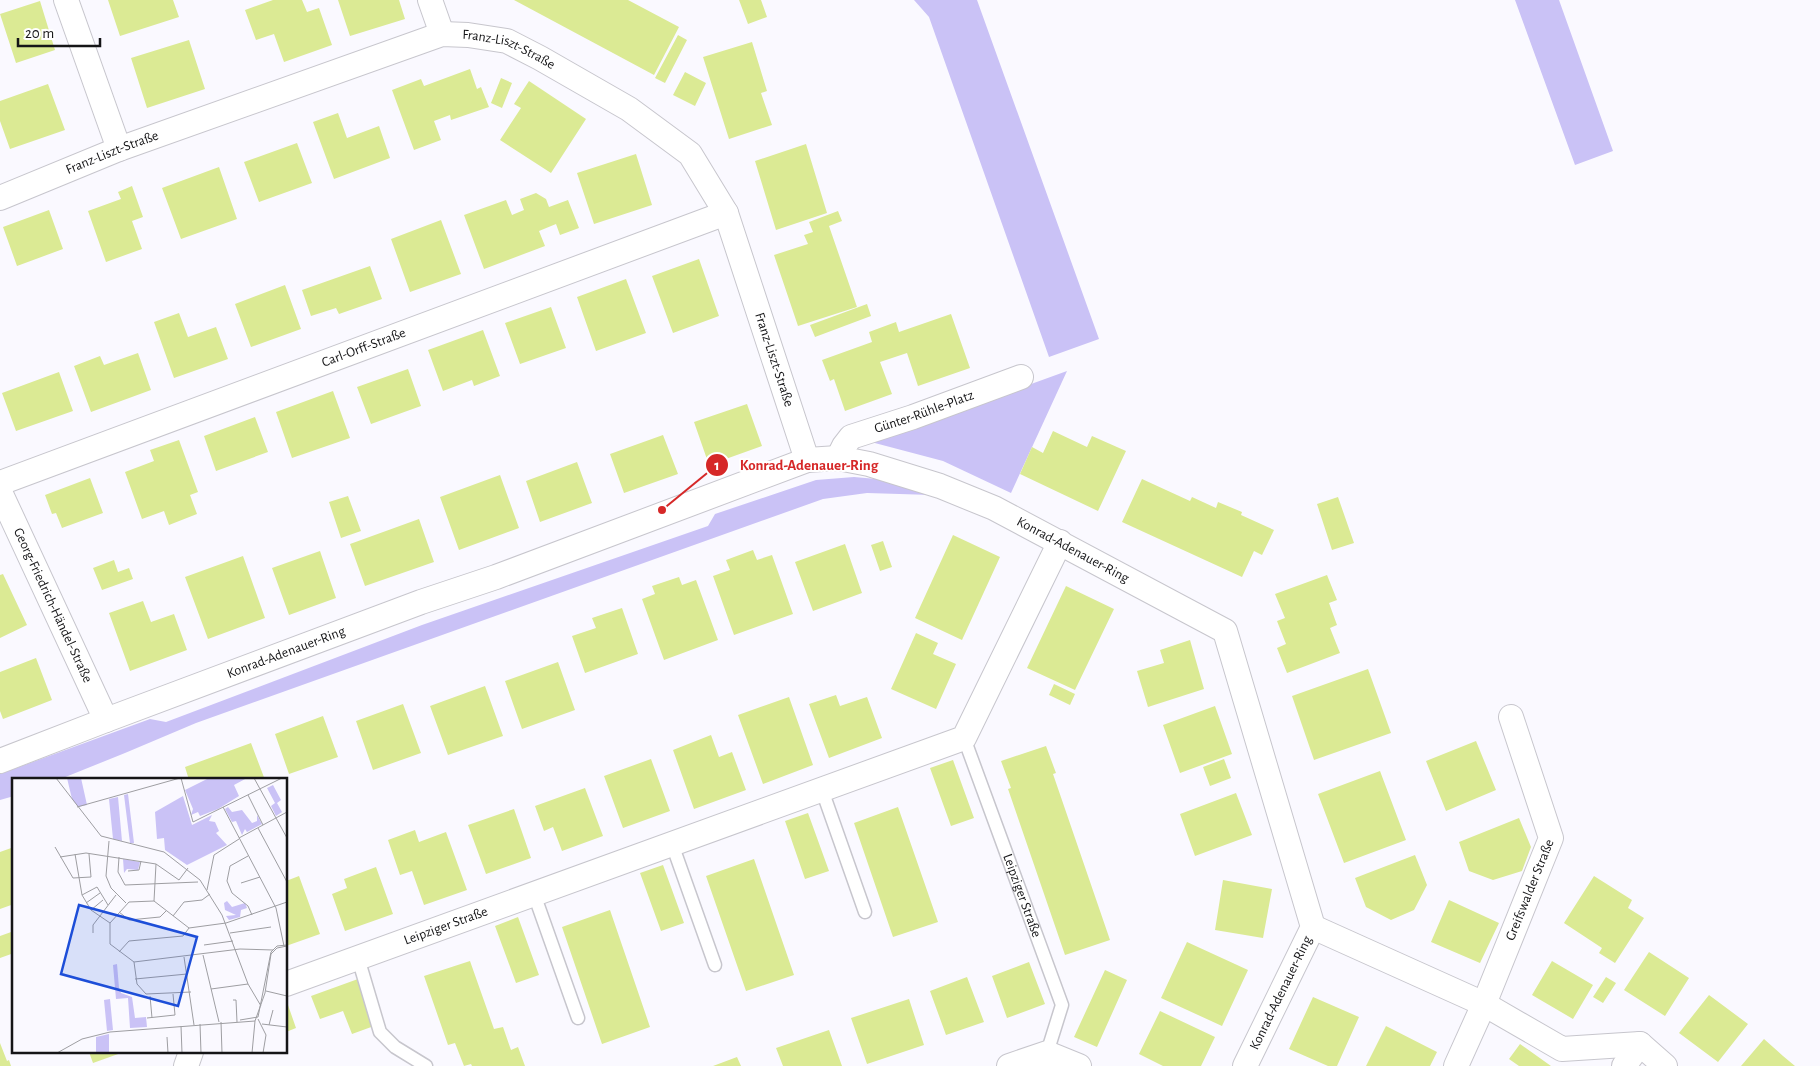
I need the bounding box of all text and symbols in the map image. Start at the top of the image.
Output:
scale bar [18,15,100,47]
text: 20 m [25,26,54,41]
street label: Franz-Liszt-Straße [462,28,557,72]
street label: Franz-Liszt-Straße [64,129,160,177]
street label: Franz-Liszt-Straße [752,311,796,408]
street label: Carl-Orff-Straße [320,326,407,370]
street label: Günter-Rühle-Platz [873,388,976,436]
callout: Konrad-Adenauer-Ring [705,450,889,480]
text: 1 [714,458,720,473]
text: Konrad-Adenauer-Ring [740,458,879,473]
street label: Konrad-Adenauer-Ring [1014,514,1131,586]
street label: Georg-Friedrich-Händel-Straße [11,526,95,685]
street label: Konrad-Adenauer-Ring [225,624,347,681]
inset map [12,778,288,1054]
street label: Greifswalder Straße [1503,837,1557,943]
street label: Leipziger Straße [1000,852,1044,939]
street label: Leipziger Straße [402,904,490,948]
street label: Konrad-Adenauer-Ring [1247,934,1315,1052]

